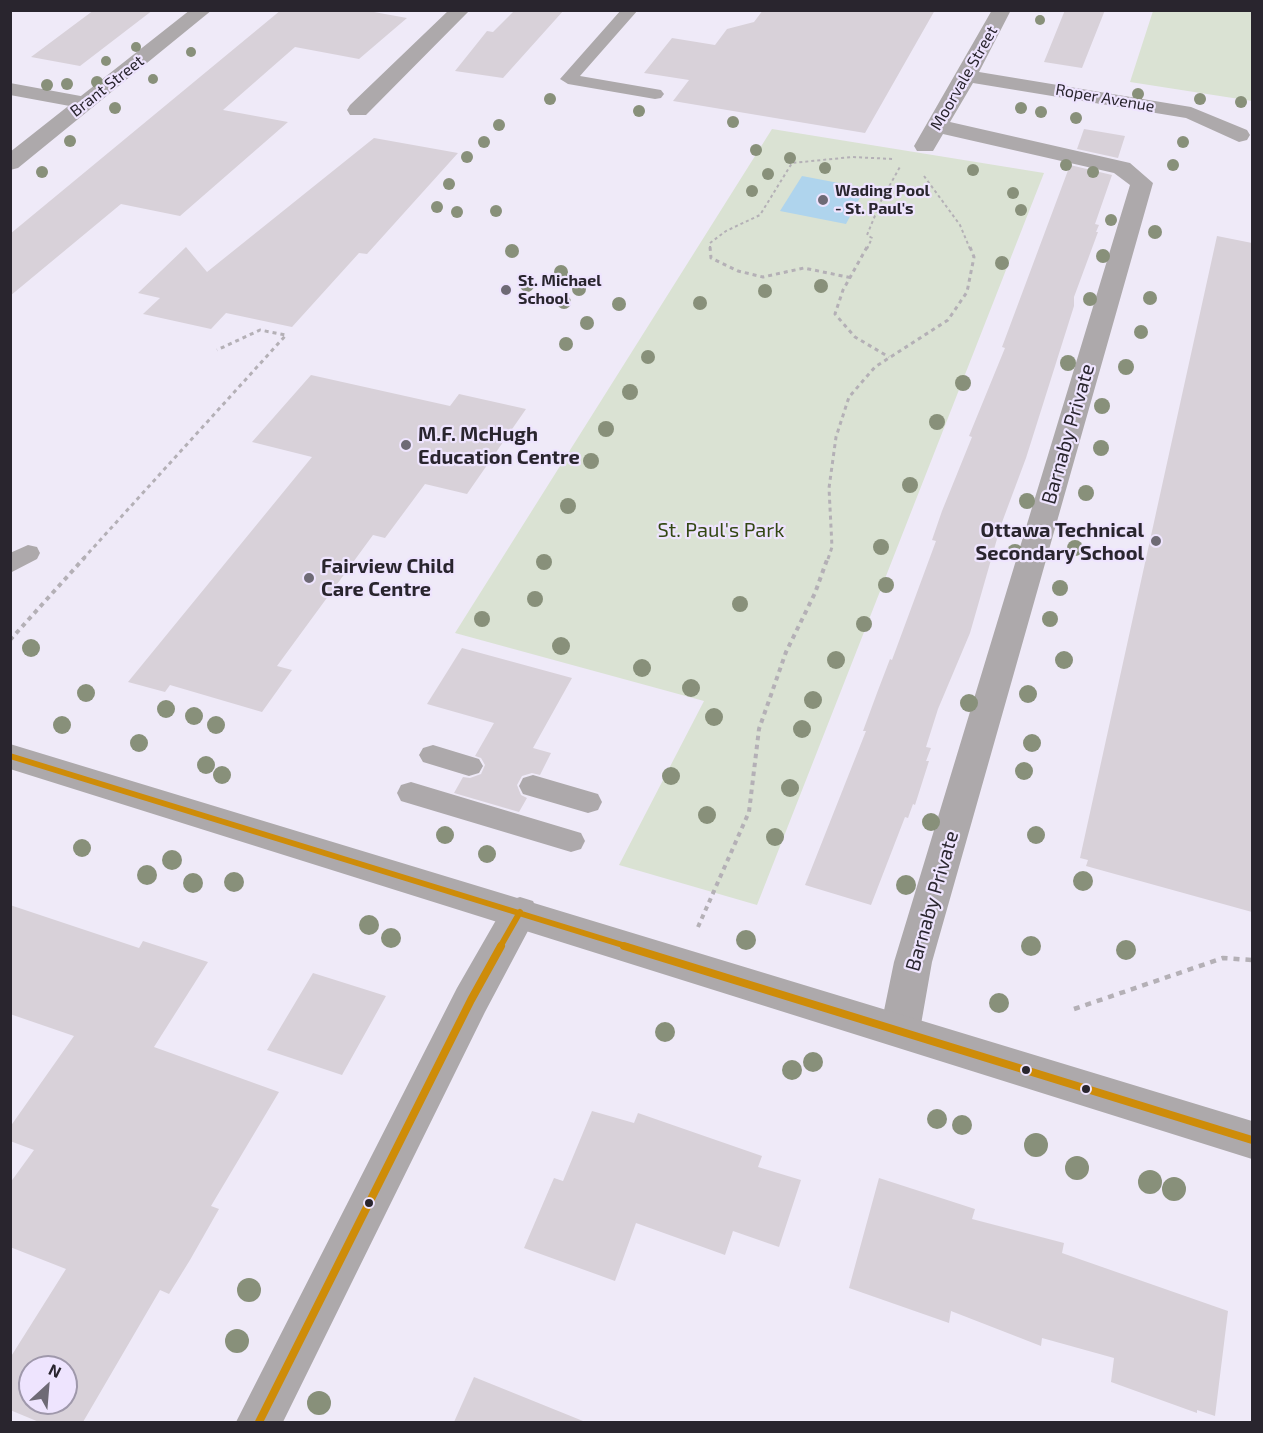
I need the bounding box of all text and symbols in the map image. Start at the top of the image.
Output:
street label: Moorvale Street [926,22,1002,134]
street label: Brant Street [66,51,148,121]
street label: Roper Avenue [1054,80,1156,116]
place label: Wading Pool - St. Paul's [835,181,930,219]
marker: Wading Pool - St. Paul's [816,193,830,207]
place label: St. Michael School [518,271,601,309]
marker: St. Michael School [499,283,513,297]
street label: Barnaby Private [1036,361,1100,507]
place label: M.F. McHugh Education Centre [418,422,580,469]
marker: M.F. McHugh Education Centre [399,438,413,452]
park label: St. Paul's Park [657,518,785,542]
place label: Ottawa Technical Secondary School [976,518,1144,565]
marker: Ottawa Technical Secondary School [1149,534,1163,548]
place label: Fairview Child Care Centre [321,554,454,601]
marker: Fairview Child Care Centre [302,571,316,585]
street label: Barnaby Private [900,828,964,974]
unlabelled marker [1020,1064,1032,1076]
unlabelled marker [1080,1083,1092,1095]
unlabelled marker [363,1197,375,1209]
north arrow [18,1355,78,1415]
text: N [46,1359,65,1381]

